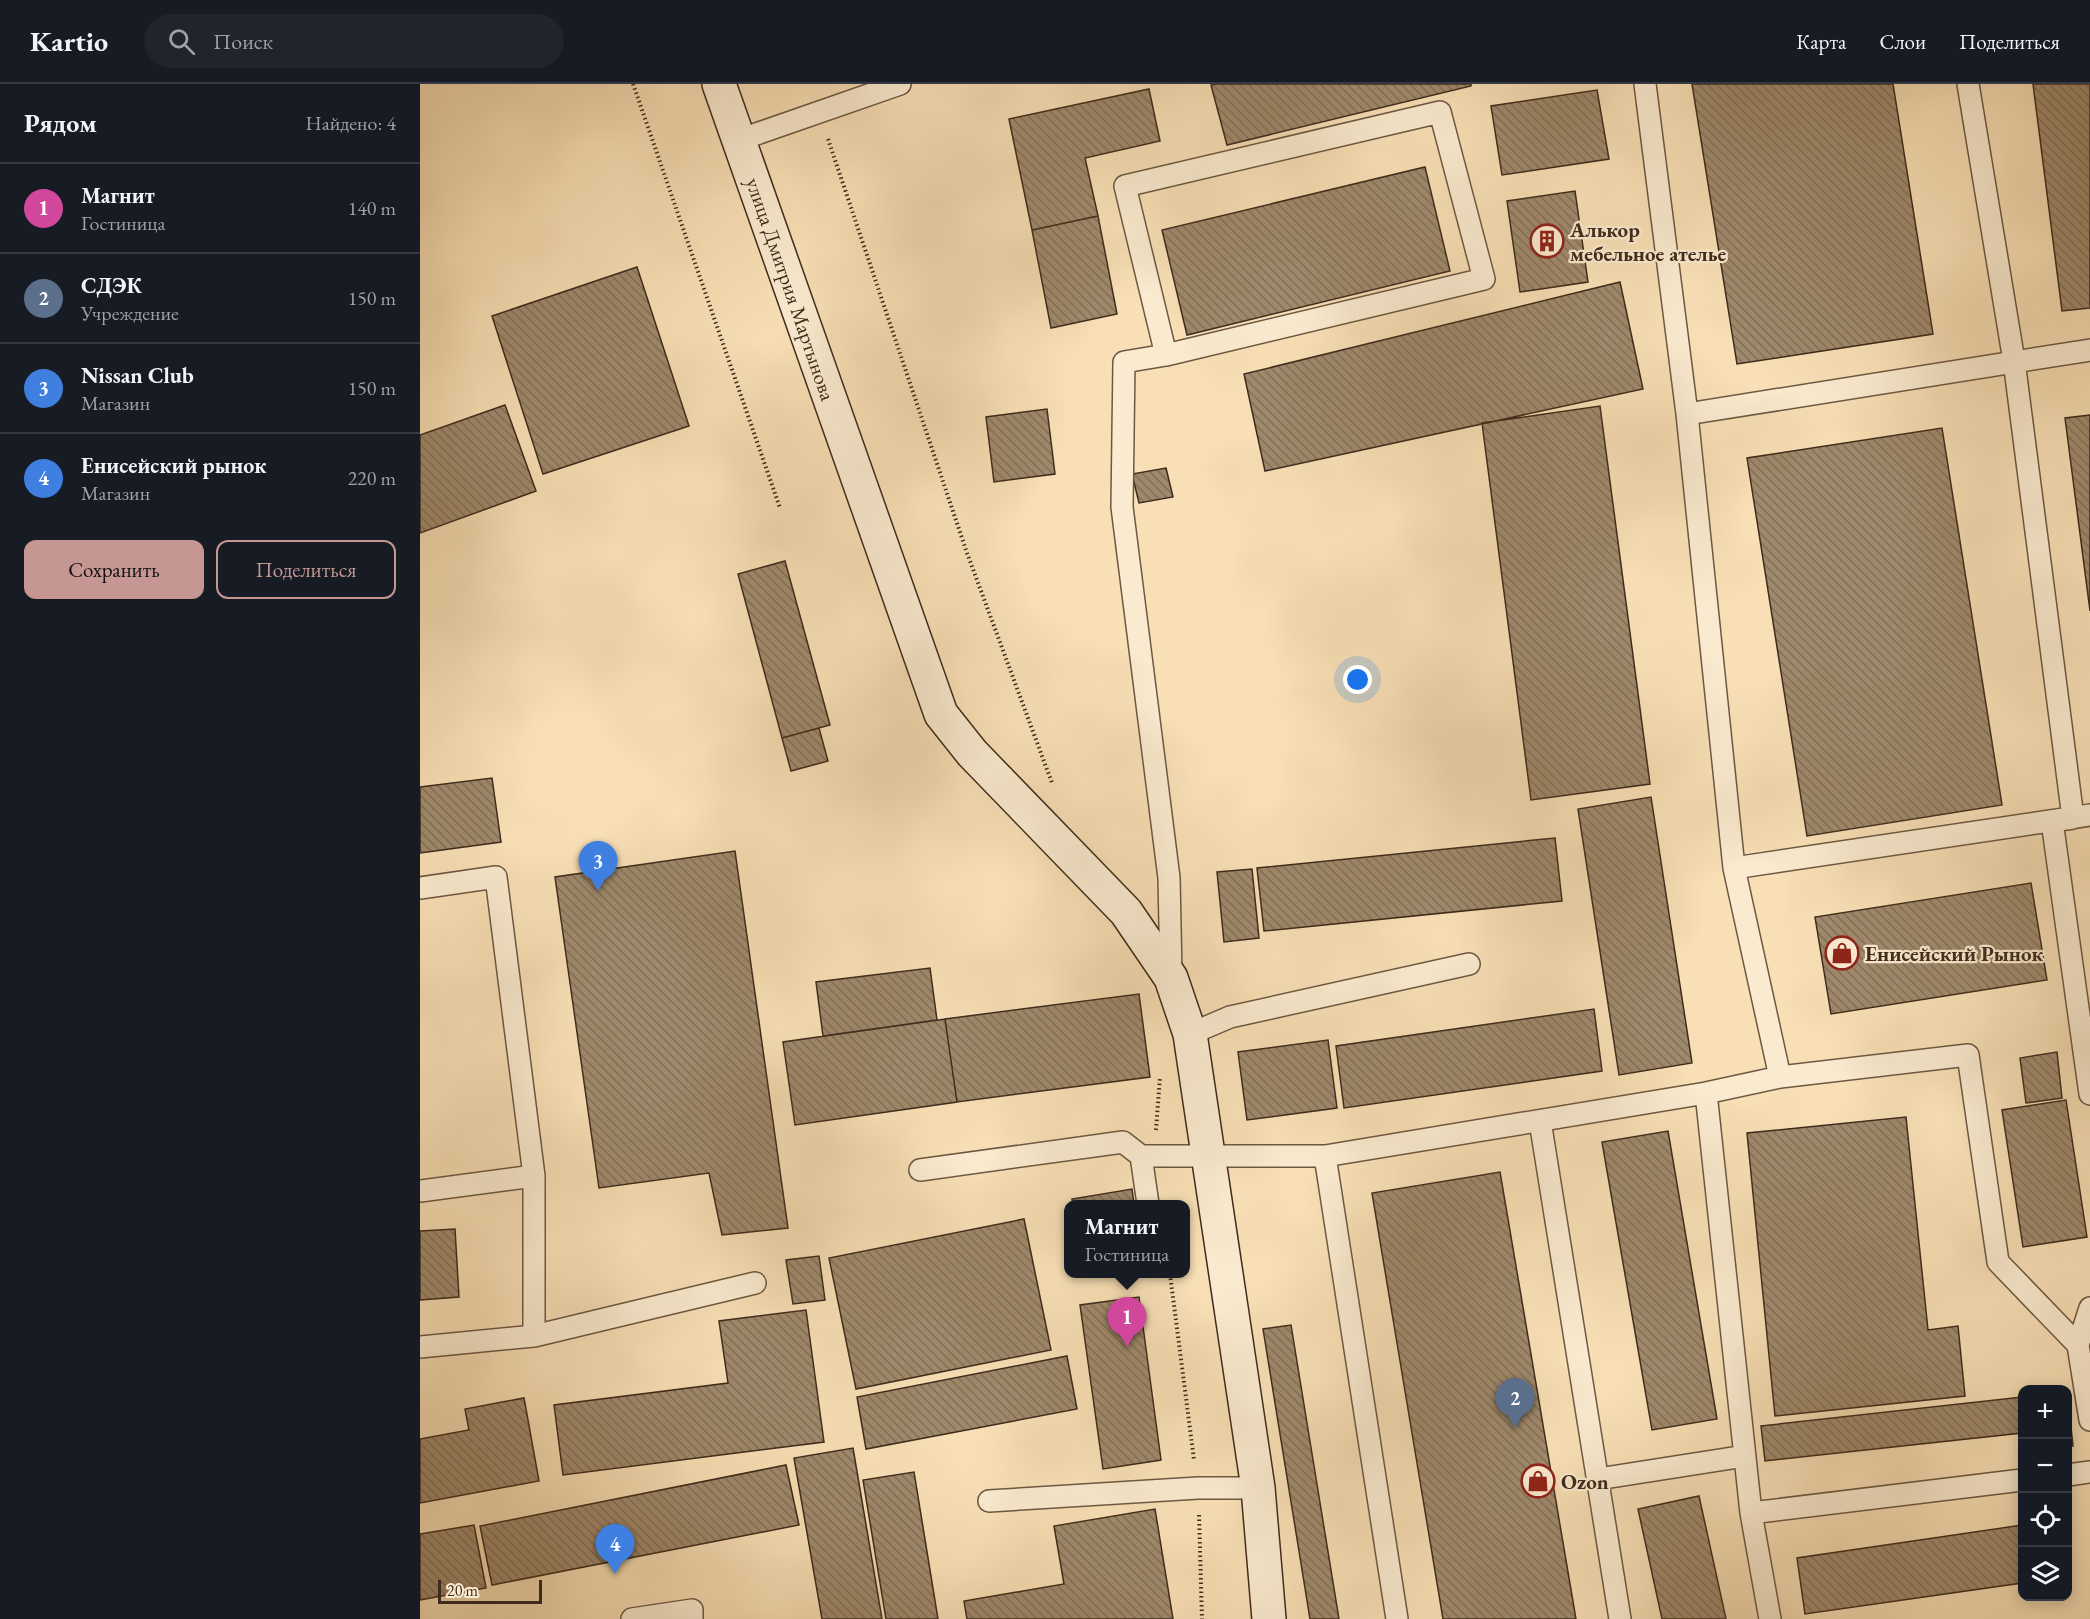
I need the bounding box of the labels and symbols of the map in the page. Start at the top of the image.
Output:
street label: улица Дмитрия Мартынова [740,174,842,405]
place label: Алькор мебельное ателье [1569,216,1726,267]
building icon: Алькор мебельное ателье [1529,223,1565,259]
your location [1343,665,1372,694]
pin: 3 [578,842,618,891]
shop icon: Енисейский Рынок [1824,935,1860,971]
place label: Енисейский Рынок [1865,940,2044,967]
pin: 1 [1108,1298,1146,1347]
pin: 2 [1496,1378,1534,1428]
shop icon: Ozon [1520,1463,1556,1499]
place label: Ozon [1561,1468,1609,1495]
pin: 4 [596,1524,634,1574]
scale bar [438,1577,542,1604]

